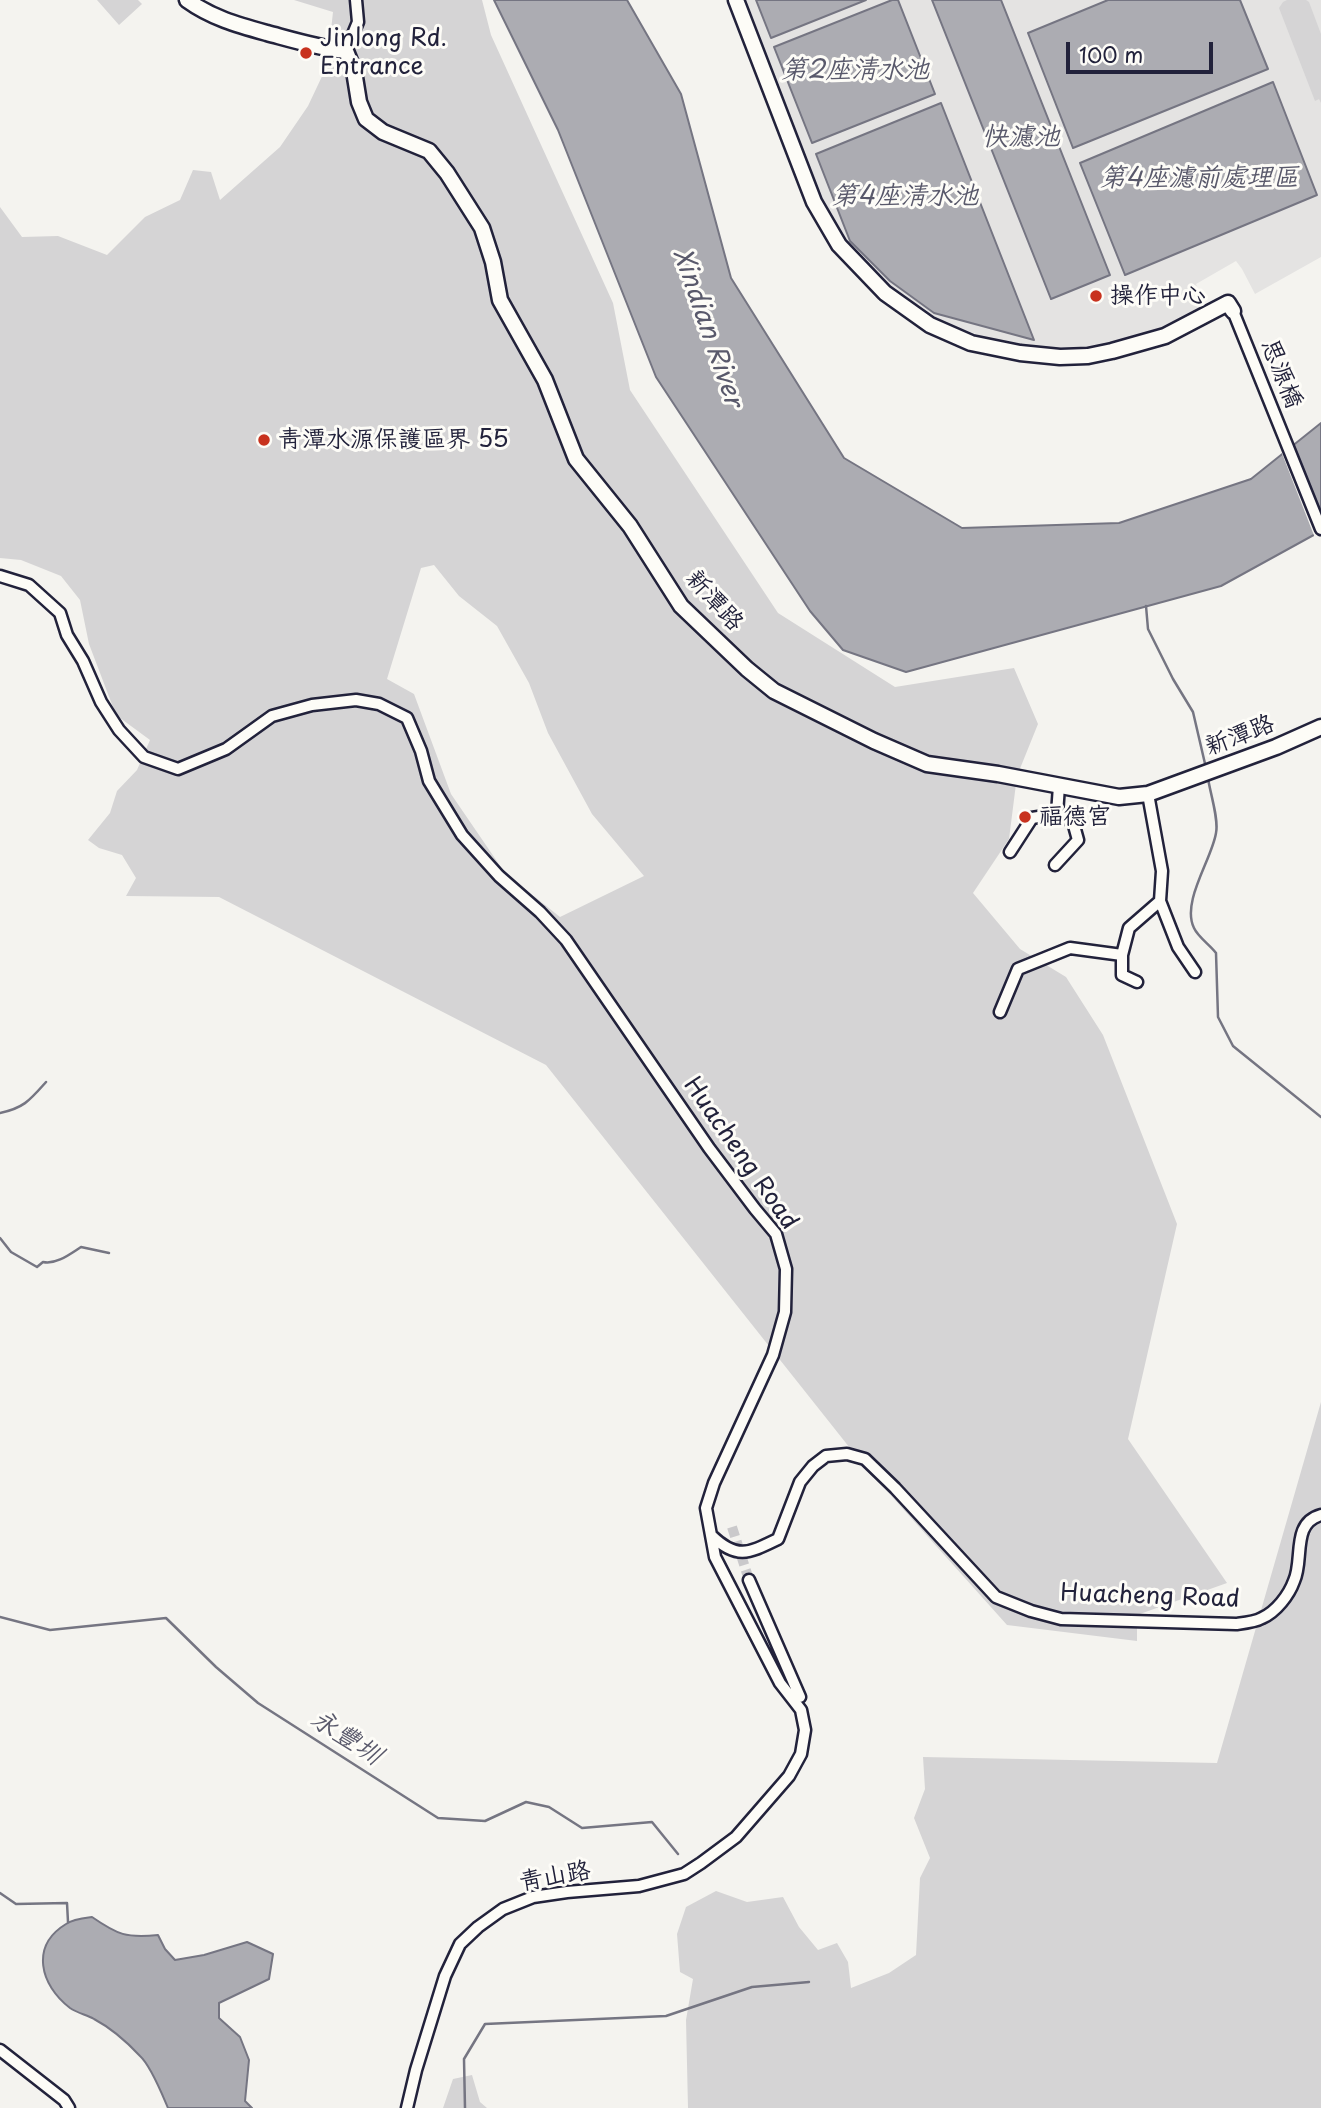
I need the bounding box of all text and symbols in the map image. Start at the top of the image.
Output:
place label: Jinlong Rd. Entrance [320,25,447,81]
scale bar [1069,28,1216,72]
text: 100 m [1079,38,1143,70]
marker: Jinlong Rd. Entrance [298,45,314,61]
water label: 第2座清水池 [781,55,929,87]
water label: 快濾池 [982,122,1060,154]
water label: 第4座濾前處理區 [1099,163,1299,195]
water label: 第4座清水池 [831,181,979,213]
water label: Xindian River [665,245,749,411]
place label: 操作中心 [1110,282,1206,310]
marker: 操作中心 [1088,288,1104,304]
street label: 思源橋 [1254,335,1308,413]
place label: 青潭水源保護區界 55 [278,426,509,454]
marker: 青潭水源保護區界 55 [256,432,272,448]
street label: 新潭路 [679,565,749,637]
street label: 新潭路 [1201,710,1279,762]
place label: 福德宮 [1039,803,1111,831]
marker: 福德宮 [1017,809,1033,825]
street label: Huacheng Road [677,1072,803,1236]
street label: Huacheng Road [1060,1579,1240,1615]
water label: 永豐圳 [305,1704,387,1772]
street label: 青山路 [517,1857,593,1897]

